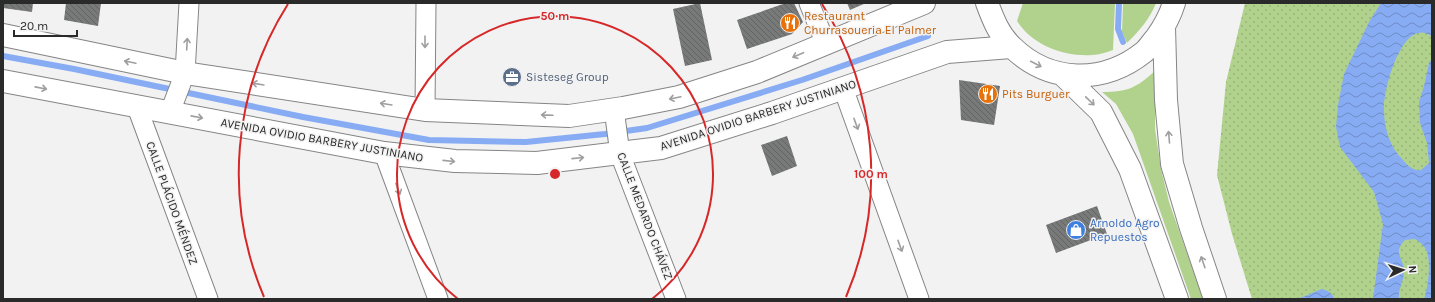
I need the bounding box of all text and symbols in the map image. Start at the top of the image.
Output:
text: 50 m [541,9,570,23]
place label: Restaurant Churrasoueria El Palmer [804,9,937,37]
scale bar [14,12,77,38]
restaurant icon: Restaurant Churrasoueria El Palmer [779,12,801,34]
text: 20 m [20,19,48,33]
one-way arrow [421,35,429,48]
one-way arrow [183,38,190,51]
one-way arrow [792,52,804,60]
one-way arrow [124,57,137,65]
one-way arrow [1030,61,1042,68]
office icon: Sisteseg Group [501,66,523,88]
place label: Sisteseg Group [526,70,609,84]
street label: AVENIDA OVIDIO BARBERY JUSTINIANO [658,77,858,153]
one-way arrow [252,80,265,88]
restaurant icon: Pits Burguer [977,83,999,105]
one-way arrow [34,84,47,92]
place label: Pits Burguer [1002,87,1070,101]
one-way arrow [669,94,682,102]
one-way arrow [1085,96,1095,106]
one-way arrow [380,100,393,108]
one-way arrow [541,111,554,119]
one-way arrow [190,113,203,121]
street label: AVENIDA OVIDIO BARBERY JUSTINIANO [220,115,425,165]
one-way arrow [852,118,860,130]
one-way arrow [1166,131,1173,144]
street label: CALLE PLÁCIDO MÉNDEZ [143,139,202,267]
street label: CALLE MEDARDO CHÁVEZ [614,150,677,282]
one-way arrow [571,154,584,162]
one-way arrow [442,157,455,164]
centre of rings [548,167,562,181]
text: 100 m [854,167,888,181]
one-way arrow [394,183,402,195]
place label: Arnoldo Agro Repuestos [1090,216,1159,244]
shop icon: Arnoldo Agro Repuestos [1065,219,1087,241]
one-way arrow [897,240,904,253]
north arrow [1383,250,1423,290]
one-way arrow [1198,256,1206,268]
text: N [1406,265,1419,274]

